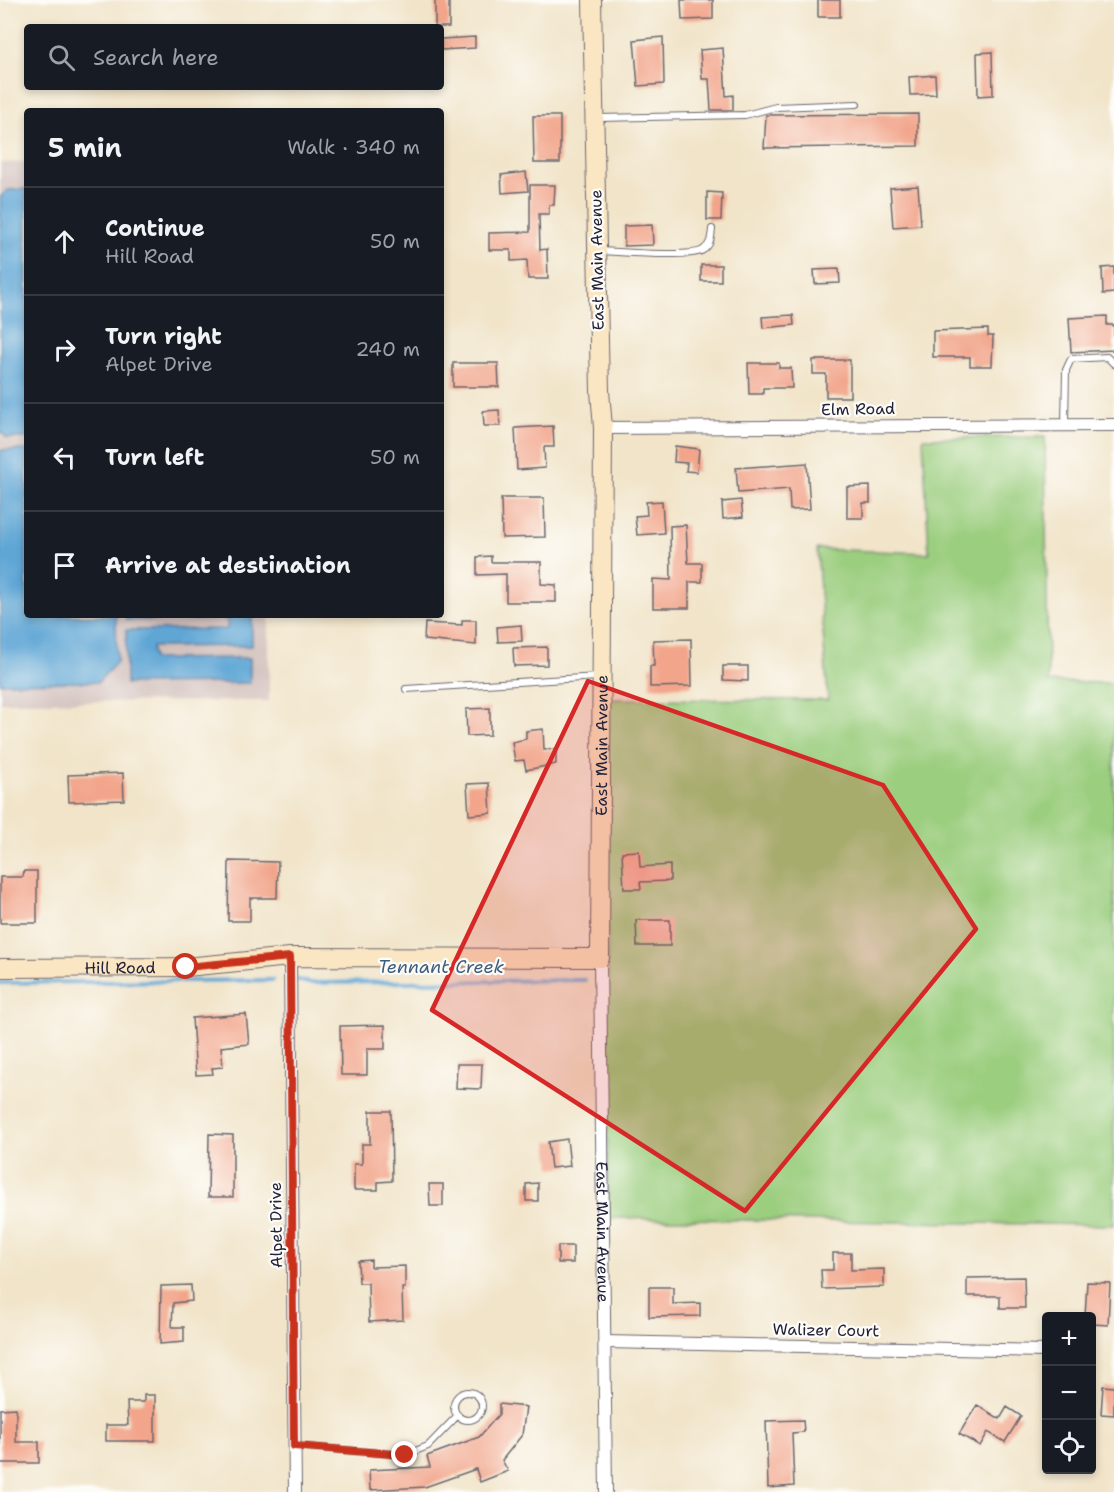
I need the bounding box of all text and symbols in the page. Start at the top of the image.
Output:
search box [24,24,444,90]
icon: search [45,41,78,74]
text: Search here [93,43,219,72]
text: 5 min [48,130,122,165]
text: Walk · 340 m [287,134,420,160]
street label: East Main Avenue [585,189,609,331]
text: Continue [105,214,205,243]
icon: ahead [48,225,81,258]
text: 50 m [370,228,420,254]
text: Hill Road [105,243,194,269]
text: Turn right [105,322,222,351]
icon: right [48,333,81,366]
text: 240 m [355,336,420,362]
text: Alpet Drive [105,351,213,377]
street label: Elm Road [821,398,895,420]
icon: left [48,441,81,474]
text: Turn left [105,443,204,472]
text: 50 m [370,444,420,470]
icon: arrive [48,549,81,582]
text: Arrive at destination [105,551,351,580]
street label: East Main Avenue [590,675,612,816]
route start [172,953,198,979]
water label: Tennant Creek [378,955,505,979]
street label: Hill Road [84,957,156,978]
street label: East Main Avenue [592,1161,614,1303]
street label: Alpet Drive [265,1182,287,1268]
map controls [1042,1312,1096,1474]
button: + [1042,1312,1096,1366]
street label: Walizer Court [772,1319,880,1341]
button: − [1042,1366,1096,1420]
button: locate [1042,1420,1096,1474]
route end [391,1441,417,1467]

